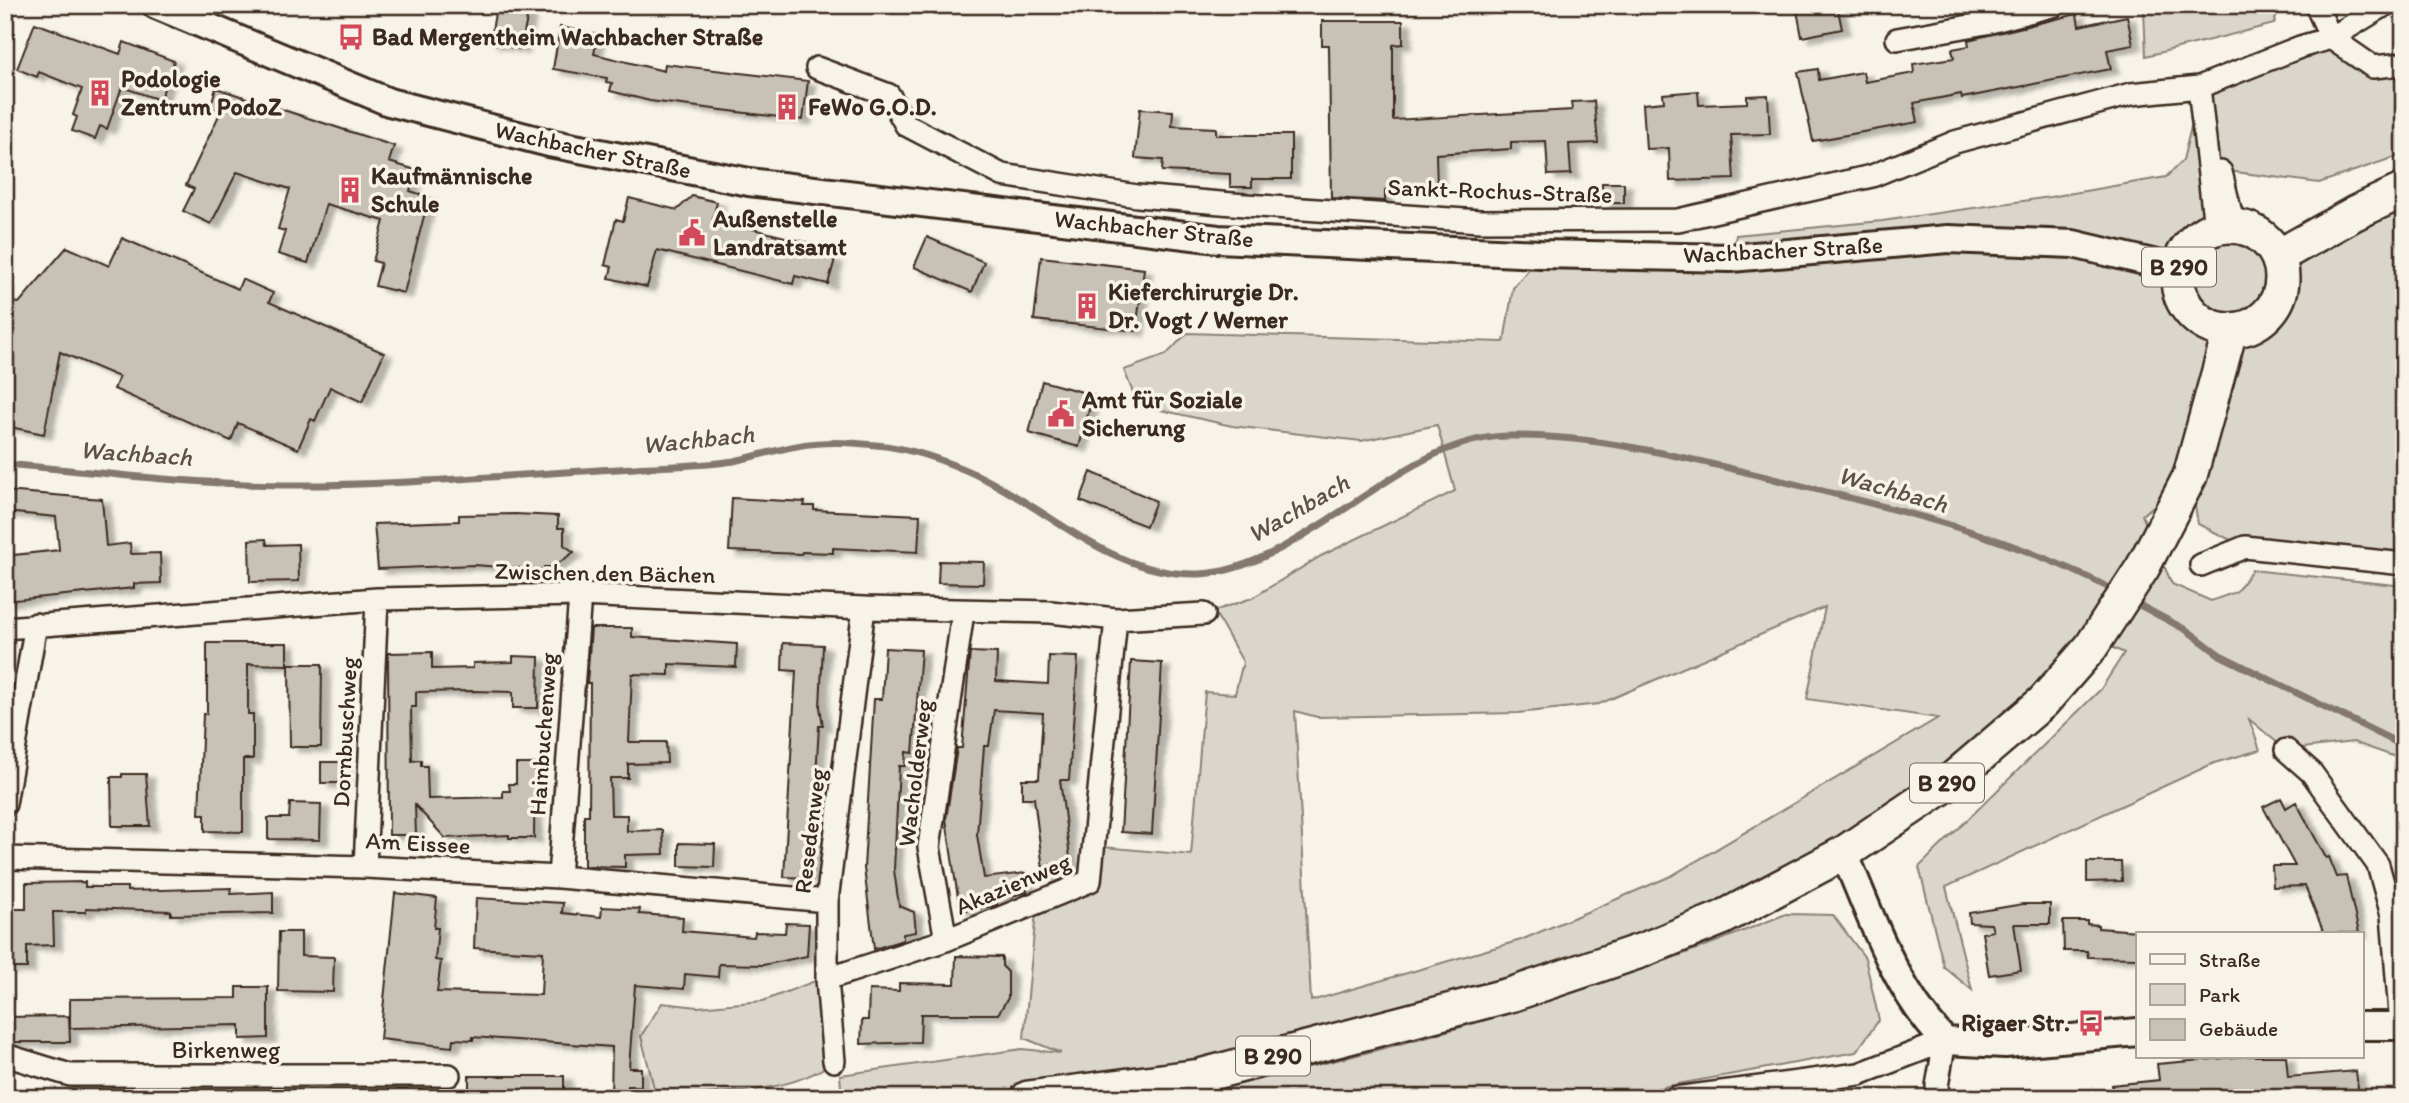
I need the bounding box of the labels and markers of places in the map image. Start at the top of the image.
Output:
bus stop icon: Bad Mergentheim Wachbacher Straße [336,22,366,52]
place label: Bad Mergentheim Wachbacher Straße [372,22,763,52]
place label: Podologie Zentrum PodoZ [121,64,282,121]
building icon: Podologie Zentrum PodoZ [85,78,115,108]
building icon: FeWo G.O.D. [772,92,802,122]
place label: FeWo G.O.D. [808,92,937,121]
place label: Kaufmännische Schule [371,161,532,218]
building icon: Kaufmännische Schule [335,175,365,205]
place label: Außenstelle Landratsamt [712,204,847,261]
public building icon: Außenstelle Landratsamt [677,218,707,248]
place label: Kieferchirurgie Dr. Dr. Vogt / Werner [1108,277,1299,335]
building icon: Kieferchirurgie Dr. Dr. Vogt / Werner [1072,291,1102,321]
place label: Amt für Soziale Sicherung [1081,385,1243,443]
public building icon: Amt für Soziale Sicherung [1046,399,1076,429]
place label: Rigaer Str. [1961,1008,2070,1038]
bus stop icon: Rigaer Str. [2076,1008,2106,1038]

